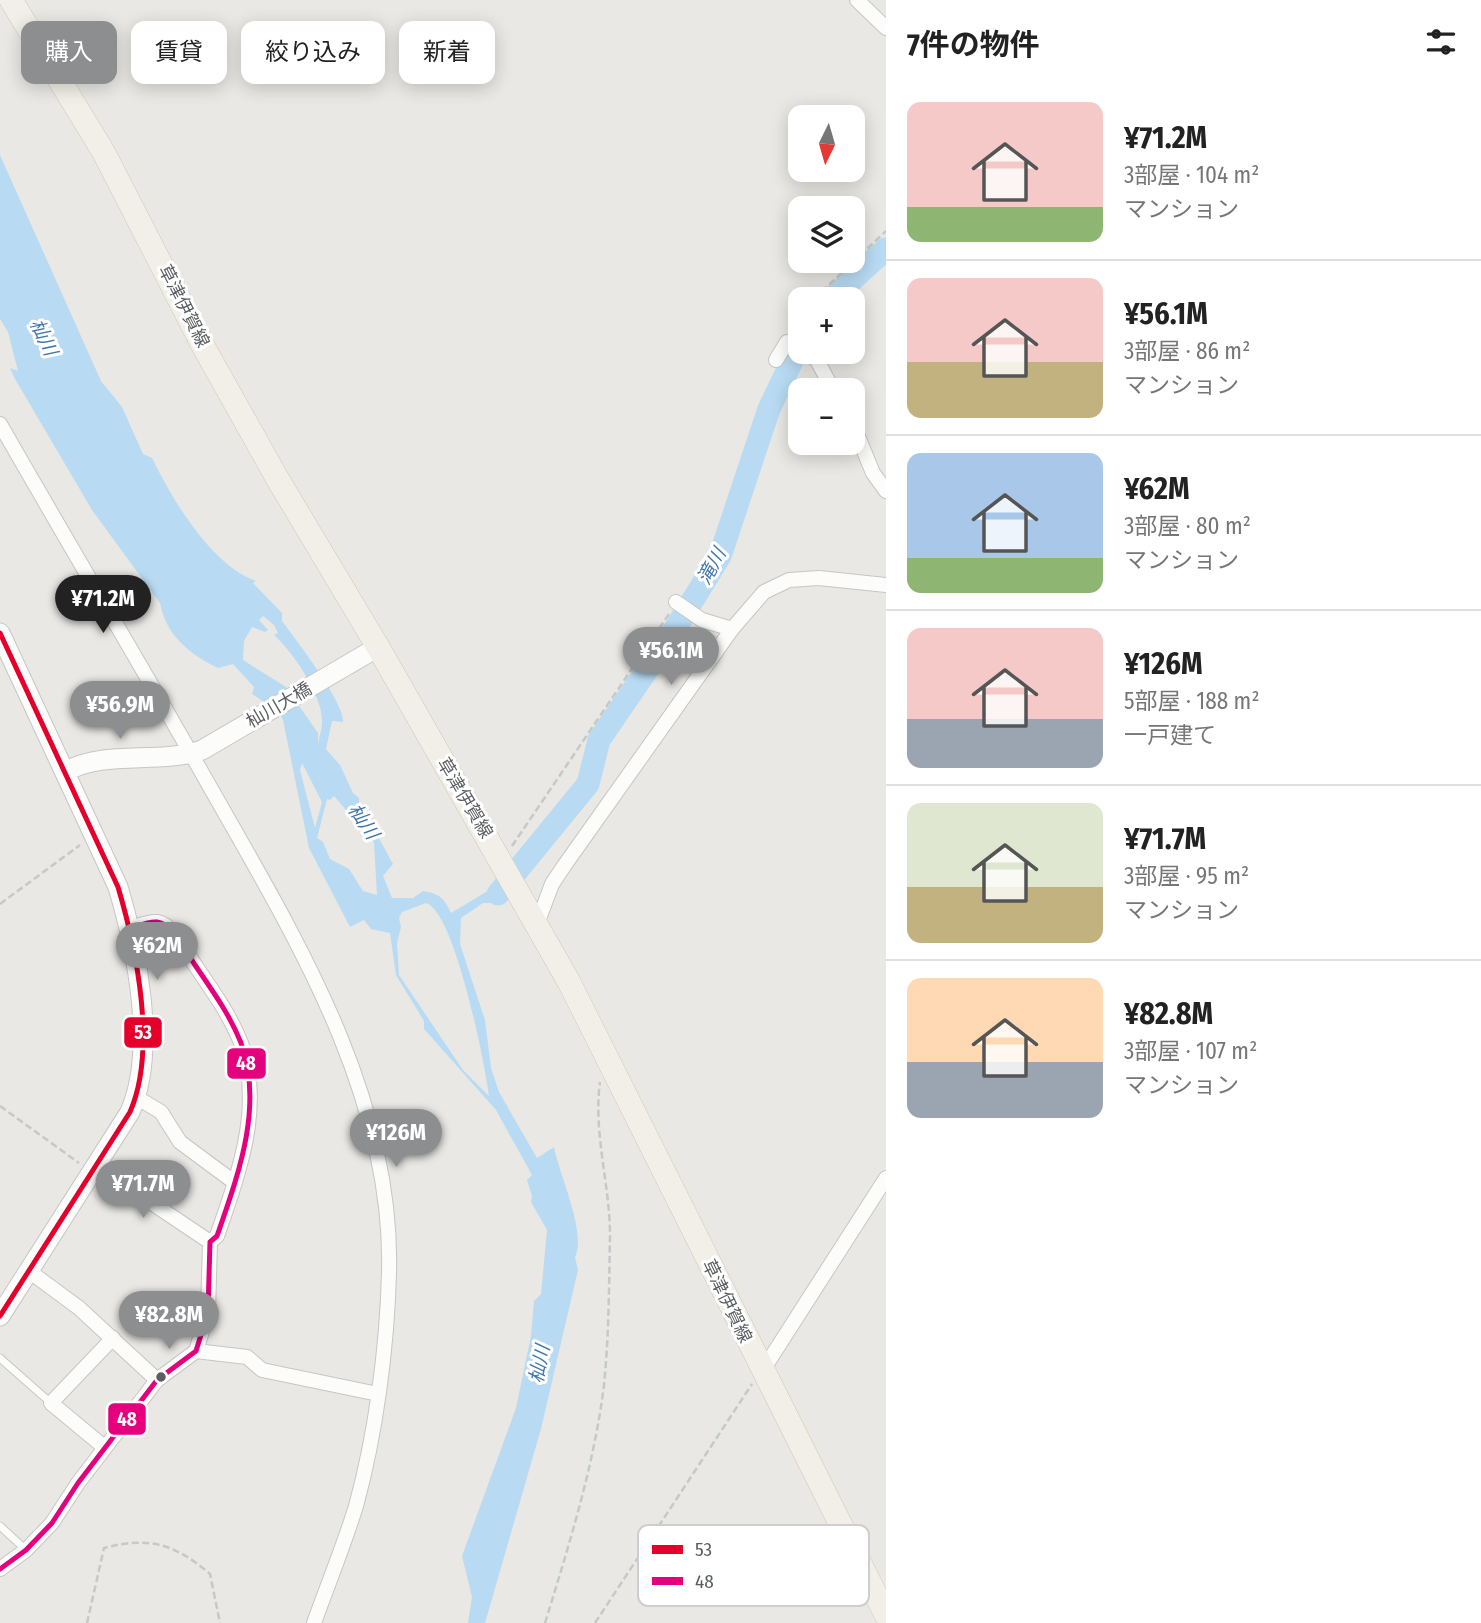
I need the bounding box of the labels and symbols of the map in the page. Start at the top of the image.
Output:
north arrow [788,105,864,182]
street label: 草津伊賀線 [154,261,214,351]
water label: 杣川 [25,315,63,361]
water label: 滝川 [692,542,732,588]
pin: ¥71.2M [46,576,160,635]
pin: ¥56.1M [614,628,728,687]
street label: 杣川大橋 [242,677,316,733]
pin: ¥56.9M [63,682,177,741]
street label: 草津伊賀線 [432,754,498,842]
water label: 杣川 [343,799,385,845]
pin: ¥62M [116,922,198,982]
line badge: 53 [123,1016,163,1049]
text: 53 [134,1021,152,1044]
line badge: 48 [226,1047,267,1080]
text: 48 [236,1052,256,1075]
pin: ¥126M [347,1110,445,1169]
pin: ¥71.7M [86,1160,200,1220]
street label: 草津伊賀線 [697,1256,757,1346]
pin: ¥82.8M [112,1292,226,1351]
water label: 杣川 [525,1341,555,1385]
unlabelled marker [154,1370,168,1384]
line badge: 48 [107,1402,147,1436]
text: 48 [117,1408,137,1431]
legend [638,1525,869,1606]
text: 53 [695,1538,712,1561]
text: 48 [695,1570,714,1593]

